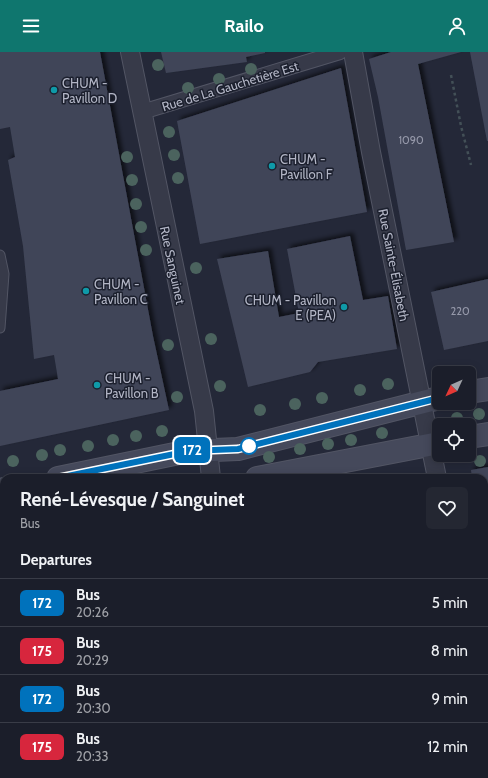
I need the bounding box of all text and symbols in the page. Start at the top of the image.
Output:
icon: menu [20,15,42,37]
text: Railo [224,15,264,37]
icon: person [446,15,468,37]
street label: Rue de La Gauchetière Est [160,57,301,114]
place label: CHUM - Pavillon D [62,75,117,106]
marker: CHUM - Pavillon D [49,85,59,95]
house number: 1090 [398,133,424,147]
place label: CHUM - Pavillon F [280,151,333,182]
marker: CHUM - Pavillon F [267,161,277,171]
street label: Rue Sainte-Élisabeth [375,207,414,323]
street label: Rue Sanguinet [157,224,189,306]
place label: CHUM - Pavillon C [94,276,148,307]
marker: CHUM - Pavillon C [81,286,91,296]
place label: CHUM - Pavillon E (PEA) [245,292,336,323]
marker: CHUM - Pavillon E (PEA) [339,302,349,312]
house number: 220 [450,304,470,318]
north arrow [432,366,476,410]
map controls [432,366,476,462]
place label: CHUM - Pavillon B [105,370,159,401]
marker: CHUM - Pavillon B [92,380,102,390]
button: locate [432,418,476,462]
line badge: 172 [169,437,215,463]
unlabelled marker [240,437,258,455]
text: 172 [182,441,202,459]
button: heart [426,487,468,529]
text: René-Lévesque / Sanguinet [20,488,245,511]
text: Bus [20,515,40,531]
text: Departures [20,551,92,569]
text: Bus [76,586,100,604]
text: 172 [32,594,52,612]
text: 5 min [432,594,468,612]
text: 20:26 [76,604,109,620]
text: Bus [76,634,100,652]
text: 175 [32,642,52,660]
text: 8 min [431,642,468,660]
text: 20:29 [76,652,109,668]
text: Bus [76,682,100,700]
text: 172 [32,690,52,708]
text: 9 min [431,690,468,708]
text: 20:30 [76,700,111,716]
text: Bus [76,730,100,748]
text: 175 [32,738,52,756]
text: 12 min [427,738,468,756]
text: 20:33 [76,748,109,764]

